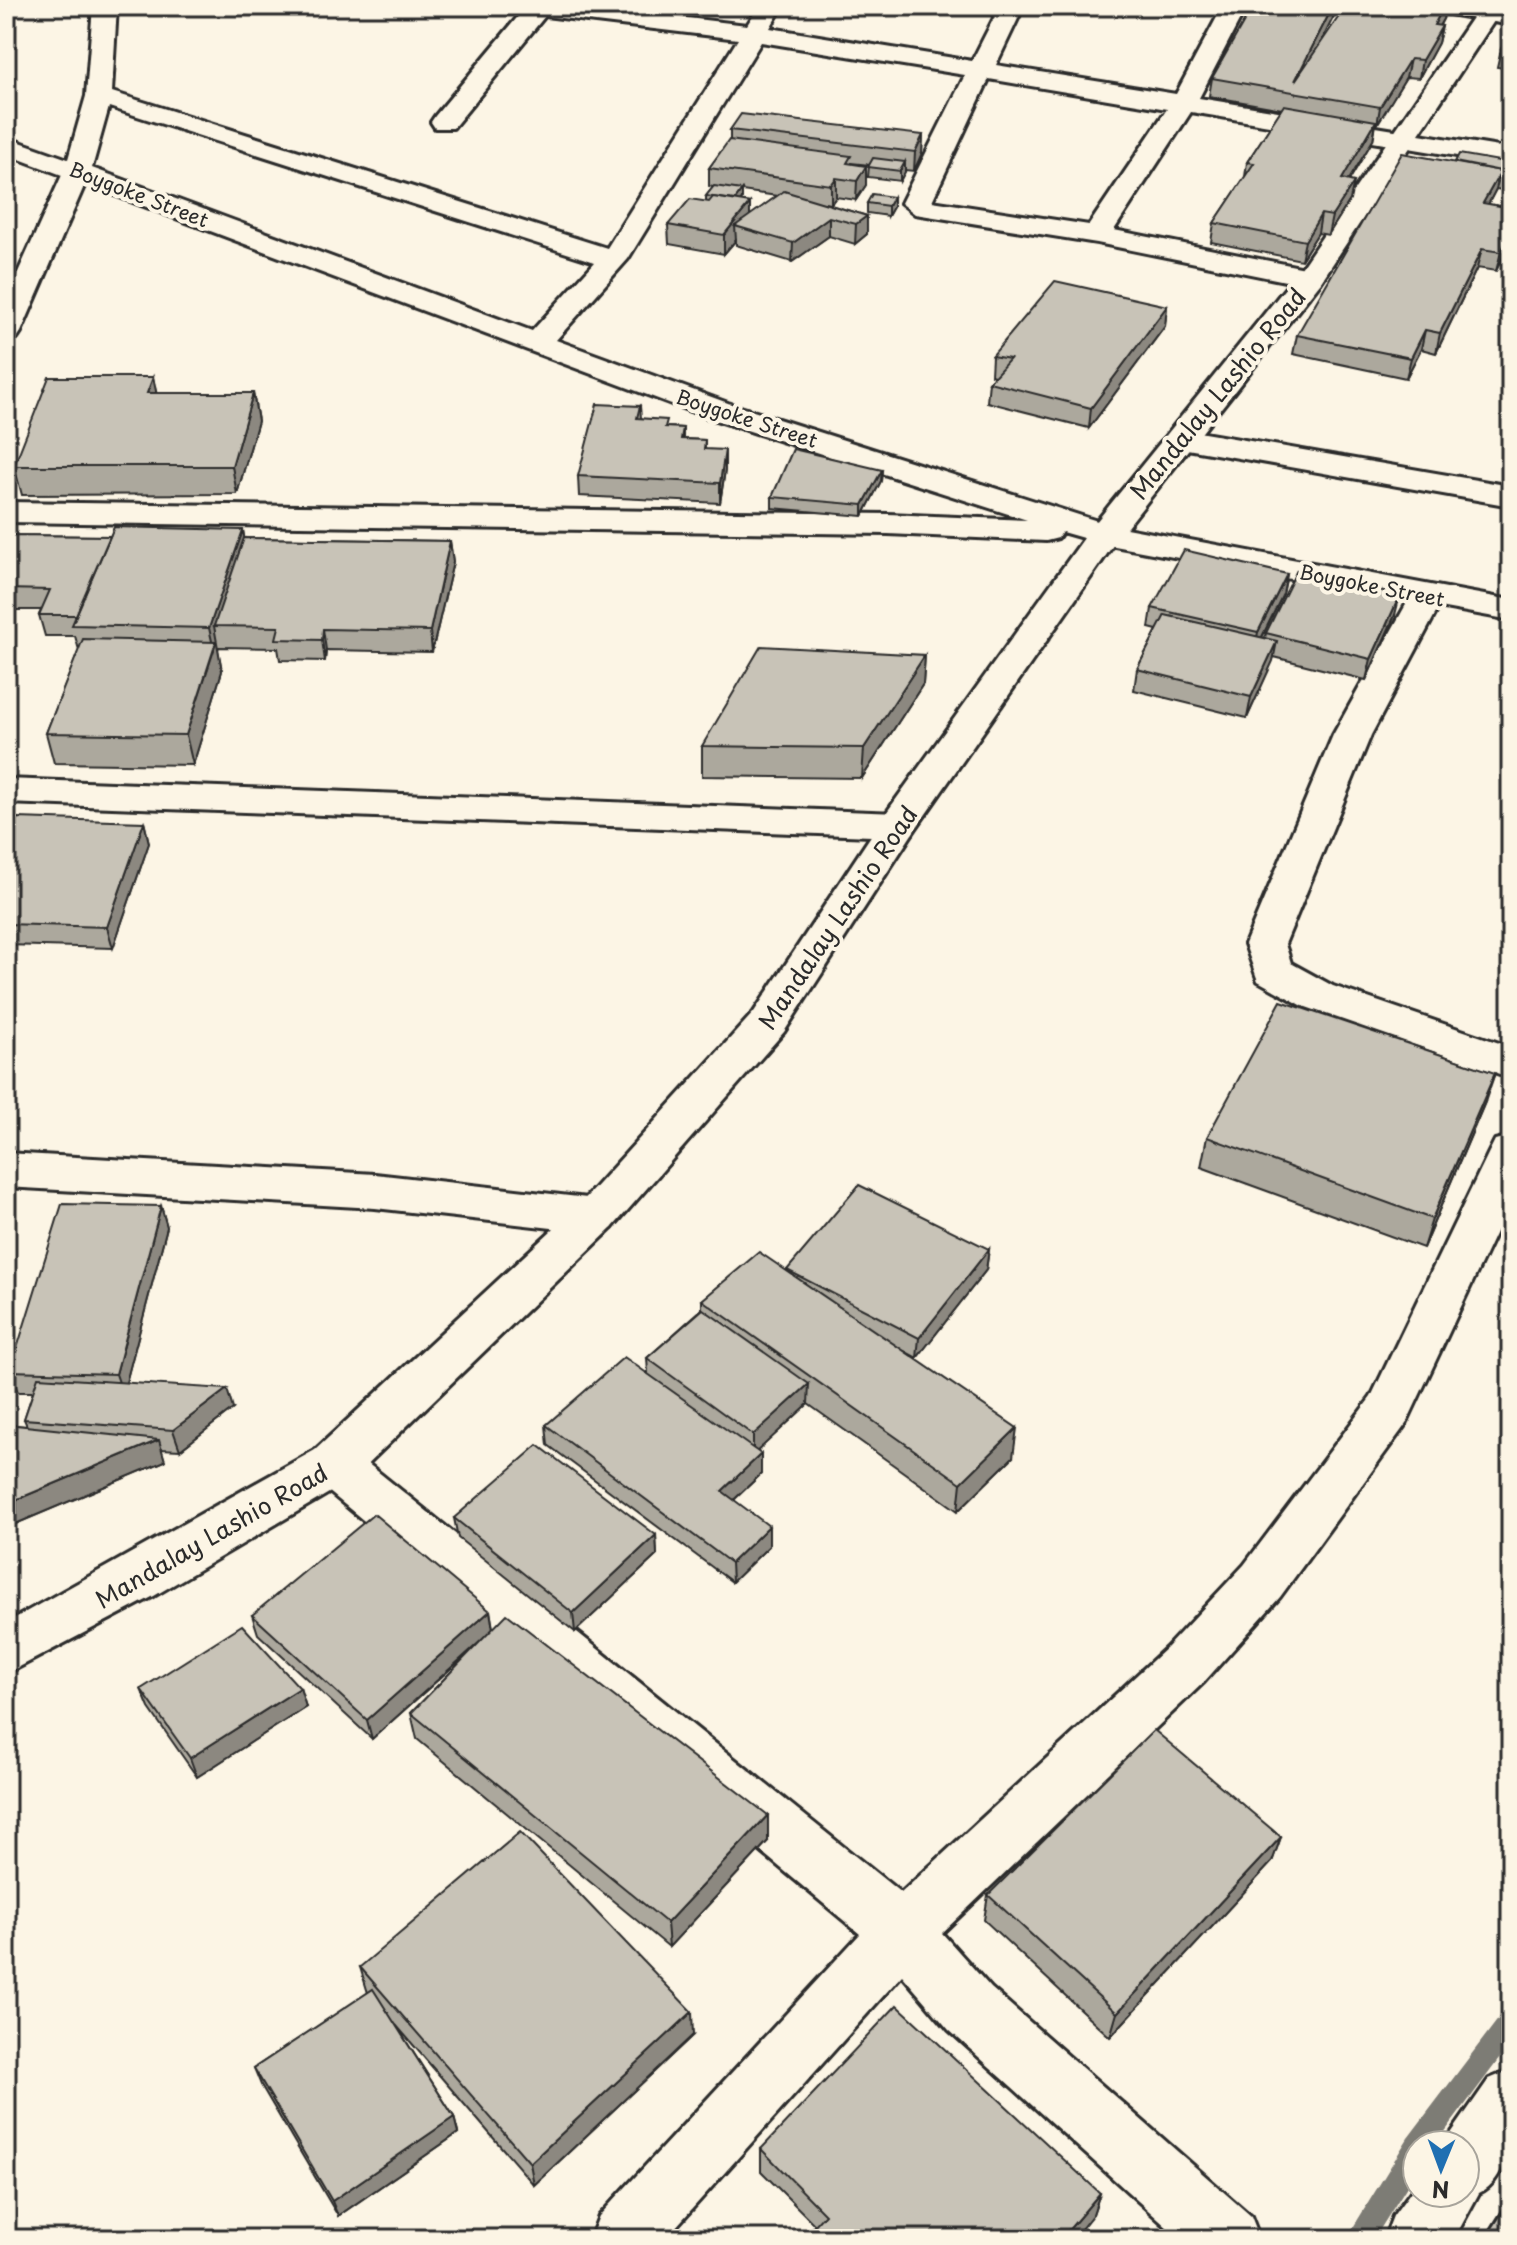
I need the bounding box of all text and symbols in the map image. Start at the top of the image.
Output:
street label: Boygoke Street [65,154,213,234]
street label: Mandalay Lashio Road [1120,279,1314,507]
street label: Boygoke Street [672,381,822,455]
street label: Boygoke Street [1297,556,1447,614]
street label: Mandalay Lashio Road [749,798,925,1036]
street label: Mandalay Lashio Road [88,1454,334,1616]
north arrow [1401,2129,1481,2209]
text: N [1432,2174,1450,2207]

